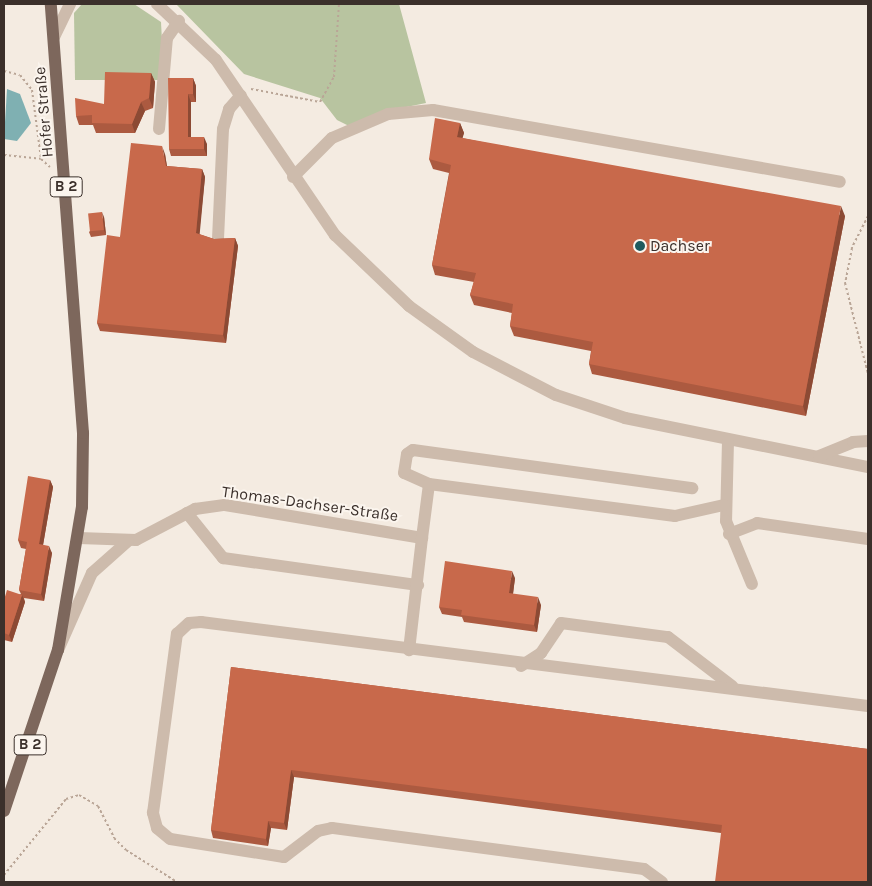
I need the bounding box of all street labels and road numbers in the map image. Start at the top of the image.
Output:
street label: Hofer Straße [30,66,58,158]
road number: B 2 [48,174,84,200]
street label: Thomas-Dachser-Straße [221,482,399,526]
road number: B 2 [12,732,48,758]

